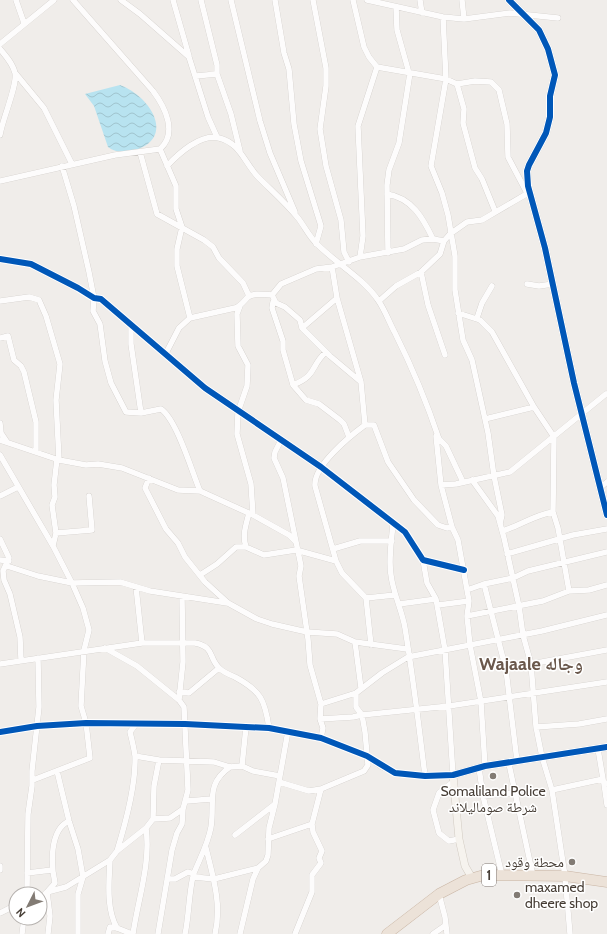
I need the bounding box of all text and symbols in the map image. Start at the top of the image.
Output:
district label: Wajaale وجاله [479,653,583,675]
marker: Somaliland Police شرطة صوماليلاند [488,771,498,781]
place label: Somaliland Police شرطة صوماليلاند [440,782,546,816]
place label: محطة وقود [505,853,564,871]
marker: محطة وقود [567,857,577,867]
road number: 1 [482,864,496,886]
place label: maxamed dheere shop [525,878,598,912]
north arrow [8,886,48,926]
marker: maxamed dheere shop [512,890,522,900]
text: N [13,905,28,920]

